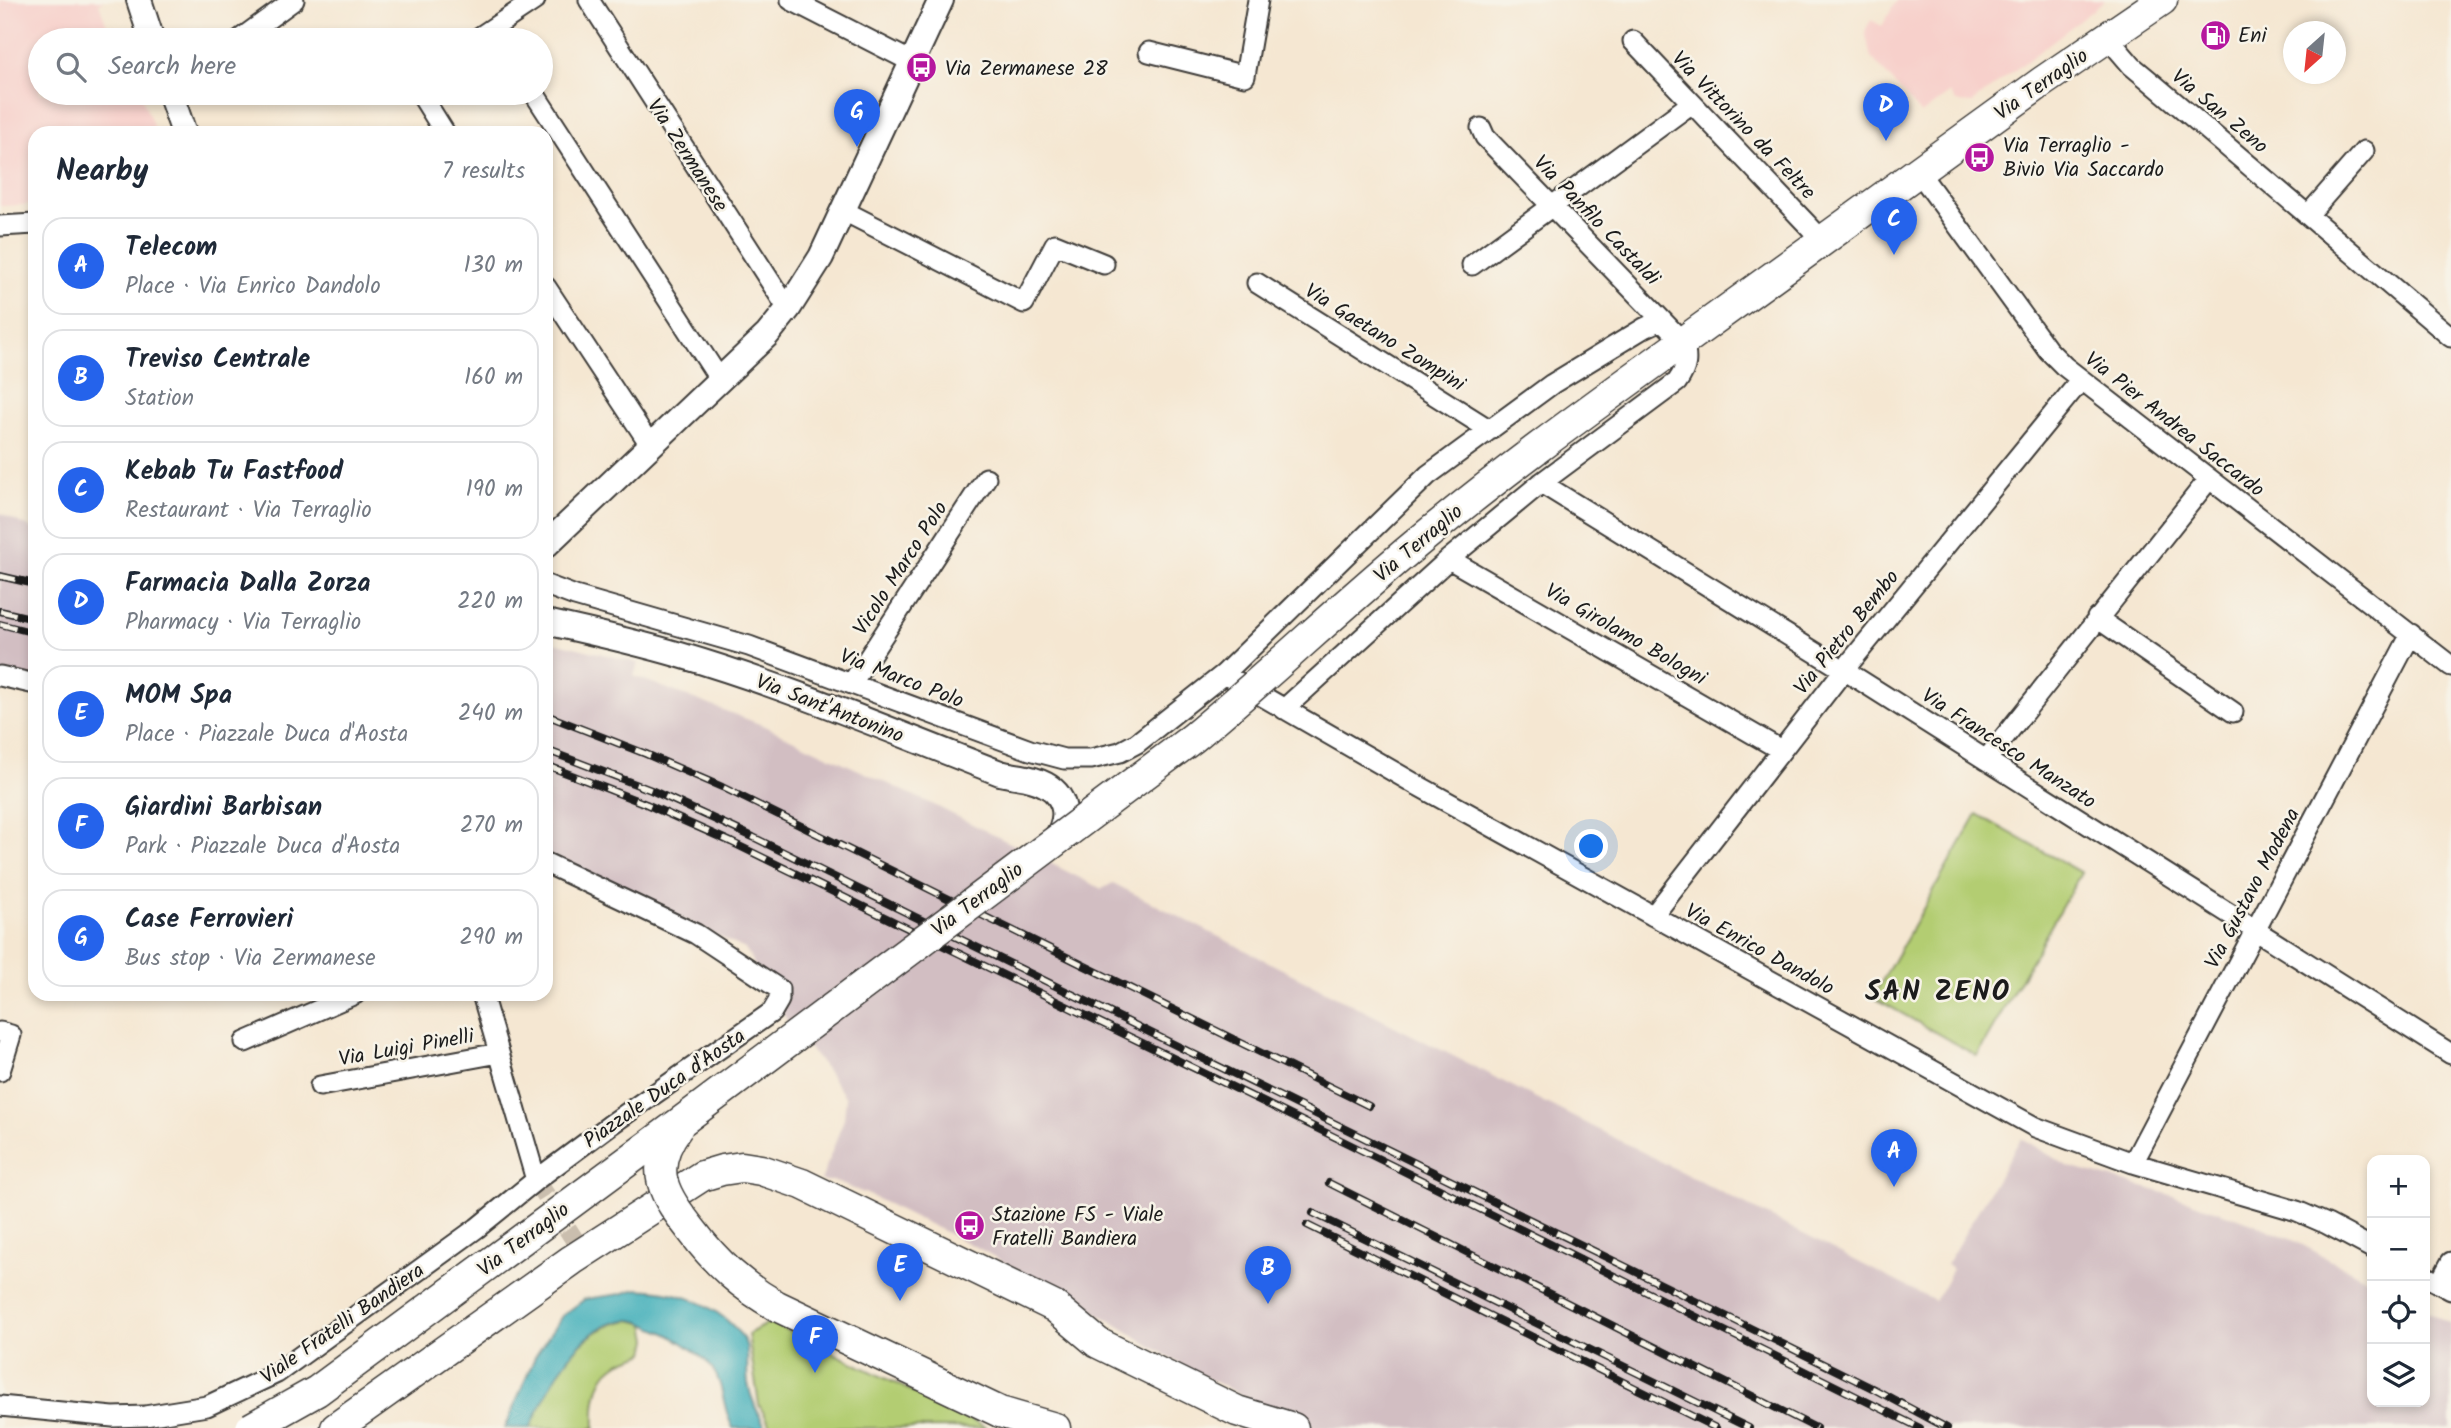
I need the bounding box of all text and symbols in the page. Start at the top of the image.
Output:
fuel station icon: Eni [2198,18,2232,52]
place label: Eni [2238,20,2267,53]
north arrow [2283,21,2346,84]
search box [28,28,553,105]
street label: Via Terraglio [1988,41,2096,130]
street label: Via Vittorino da Feltre [1663,44,1823,209]
text: Search here [108,46,236,88]
icon: search [52,48,90,86]
bus stop icon: Via Zermanese 28 [905,51,939,85]
place label: Via Zermanese 28 [945,53,1108,86]
street label: Via San Zeno [2163,62,2275,163]
pin: D [1863,83,1909,141]
pin: G [834,89,880,147]
street label: Via Zermanese [638,93,736,220]
place label: Via Terraglio - Bivio Via Saccardo [2003,130,2164,187]
bus stop icon: Via Terraglio - Bivio Via Saccardo [1963,140,1997,174]
text: Nearby [56,148,148,196]
street label: Via Panfilo Castaldi [1525,148,1668,295]
text: 7 results [442,154,525,190]
pin: C [1871,197,1917,255]
text: Telecom [125,227,217,269]
text: A [74,248,88,284]
text: 130 m [464,248,523,284]
text: Place · Via Enrico Dandolo [125,269,381,305]
street label: Via Gaetano Zompini [1297,275,1472,402]
text: Treviso Centrale [125,339,310,381]
street label: Via Pier Andrea Saccardo [2077,344,2271,506]
text: B [74,360,88,396]
text: 160 m [464,360,523,396]
text: Station [125,381,194,417]
text: Kebab Tu Fastfood [125,451,343,493]
text: C [74,472,88,508]
text: 190 m [466,472,523,508]
text: Restaurant · Via Terraglio [125,493,372,529]
street label: Vicolo Marco Polo [845,495,957,643]
street label: Via Terraglio [1367,497,1471,592]
text: Farmacia Dalla Zorza [125,563,371,605]
street label: Via Pietro Bembo [1786,563,1908,703]
street label: Via Girolamo Bologni [1538,575,1713,696]
text: D [73,584,89,620]
text: 220 m [457,584,523,620]
text: Pharmacy · Via Terraglio [125,605,361,641]
street label: Via Marco Polo [835,641,968,718]
street label: Via Sant'Antonino [751,666,908,753]
text: MOM Spa [125,675,232,717]
street label: Via Francesco Manzato [1914,680,2102,818]
text: E [75,696,87,732]
text: 240 m [458,696,523,732]
text: Place · Piazzale Duca d'Aosta [125,717,408,753]
text: Giardini Barbisan [125,787,322,829]
street label: Via Gustavo Modena [2197,802,2310,975]
text: F [75,808,87,844]
text: 270 m [460,808,523,844]
text: Park · Piazzale Duca d'Aosta [125,829,400,865]
your location [1574,829,1608,863]
street label: Via Terraglio [925,854,1031,946]
street label: Via Enrico Dandolo [1679,896,1840,1005]
text: Case Ferrovieri [125,899,293,941]
text: G [74,920,88,956]
text: 290 m [459,920,523,956]
text: Bus stop · Via Zermanese [125,941,376,977]
district label: SAN ZENO [1865,970,2011,1015]
street label: Via Luigi Pinelli [336,1020,477,1077]
street label: Piazzale Duca d'Aosta [577,1021,753,1158]
pin: A [1871,1129,1917,1187]
map controls [2367,1155,2430,1407]
button: + [2367,1155,2430,1218]
street label: Via Terraglio [471,1194,577,1286]
place label: Stazione FS - Viale Fratelli Bandiera [992,1199,1164,1256]
bus stop icon: Stazione FS - Viale Fratelli Bandiera [952,1209,986,1243]
button: − [2367,1218,2430,1281]
pin: E [877,1243,923,1301]
pin: B [1245,1246,1291,1304]
street label: Viale Fratelli Bandiera [254,1255,432,1393]
button: locate [2367,1281,2430,1344]
pin: F [792,1315,838,1373]
button: layers [2367,1344,2430,1407]

